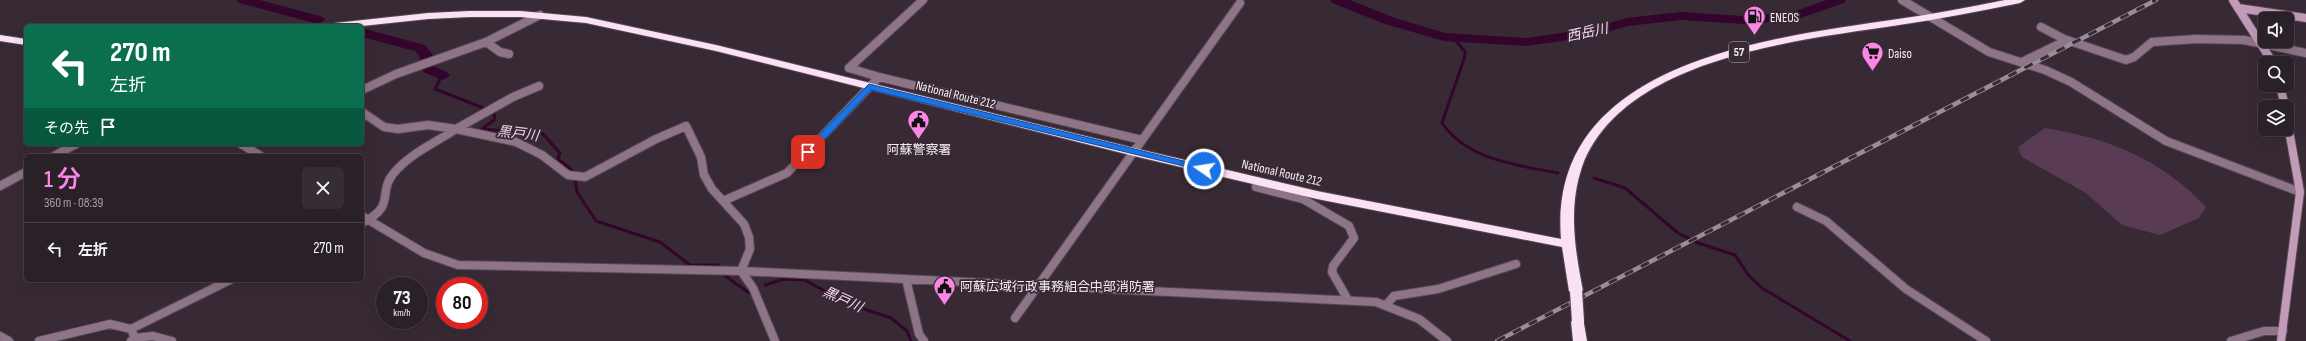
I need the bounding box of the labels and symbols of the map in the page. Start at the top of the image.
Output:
fuel station icon: ENEOS [1741,4,1767,37]
place label: ENEOS [1770,10,1800,26]
water label: 西岳川 [1565,19,1611,45]
supermarket icon: Daiso [1859,40,1885,73]
road number: 57 [1729,42,1749,62]
place label: Daiso [1888,46,1912,62]
street label: National Route 212 [914,77,997,113]
public building icon: 阿蘇警察署 [906,108,932,141]
water label: 黒戸川 [496,123,542,145]
pin [791,135,825,169]
place label: 阿蘇警察署 [886,142,952,158]
position arrow [1183,148,1225,190]
street label: National Route 212 [1240,156,1323,190]
public building icon: 阿蘇広域行政事務組合中部消防署 [932,273,958,306]
speed limit sign: 80 [436,277,488,329]
place label: 阿蘇広域行政事務組合中部消防署 [960,279,1155,295]
water label: 黒戸川 [820,283,867,317]

